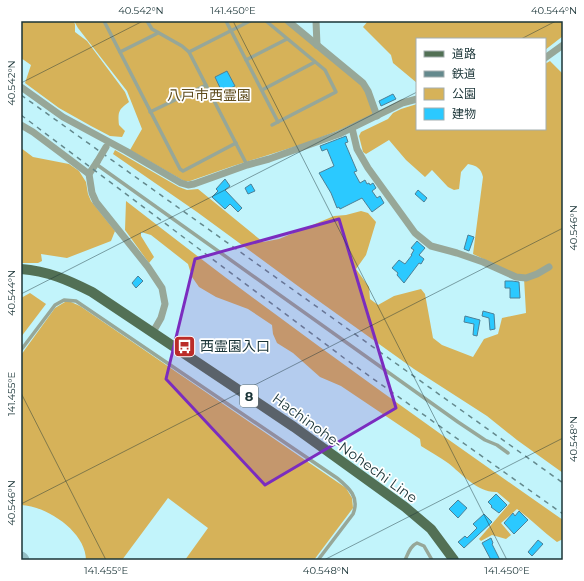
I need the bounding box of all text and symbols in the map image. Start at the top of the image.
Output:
text: 40.542°N [118,4,164,17]
text: 141.450°E [210,4,256,17]
text: 40.544°N [531,4,577,17]
legend [416,38,546,130]
text: 道路 [452,46,476,61]
text: 40.542°N [5,60,18,106]
text: 鉄道 [452,66,476,81]
park label: 八戸市西霊園 [167,86,251,104]
text: 公園 [452,86,476,101]
text: 建物 [452,106,476,121]
text: 40.546°N [567,205,580,251]
text: 40.544°N [5,270,18,316]
bus stop icon: 西霊園入口 [172,333,198,359]
place label: 西霊園入口 [200,337,270,355]
text: 141.455°E [5,372,18,416]
road number: 8 [240,385,258,407]
street label: Hachinohe-Nohechi Line [269,389,421,507]
text: 40.548°N [567,416,580,462]
text: 40.546°N [5,480,18,526]
text: 141.455°E [84,564,128,577]
text: 40.548°N [303,564,349,577]
text: 141.450°E [484,564,530,577]

